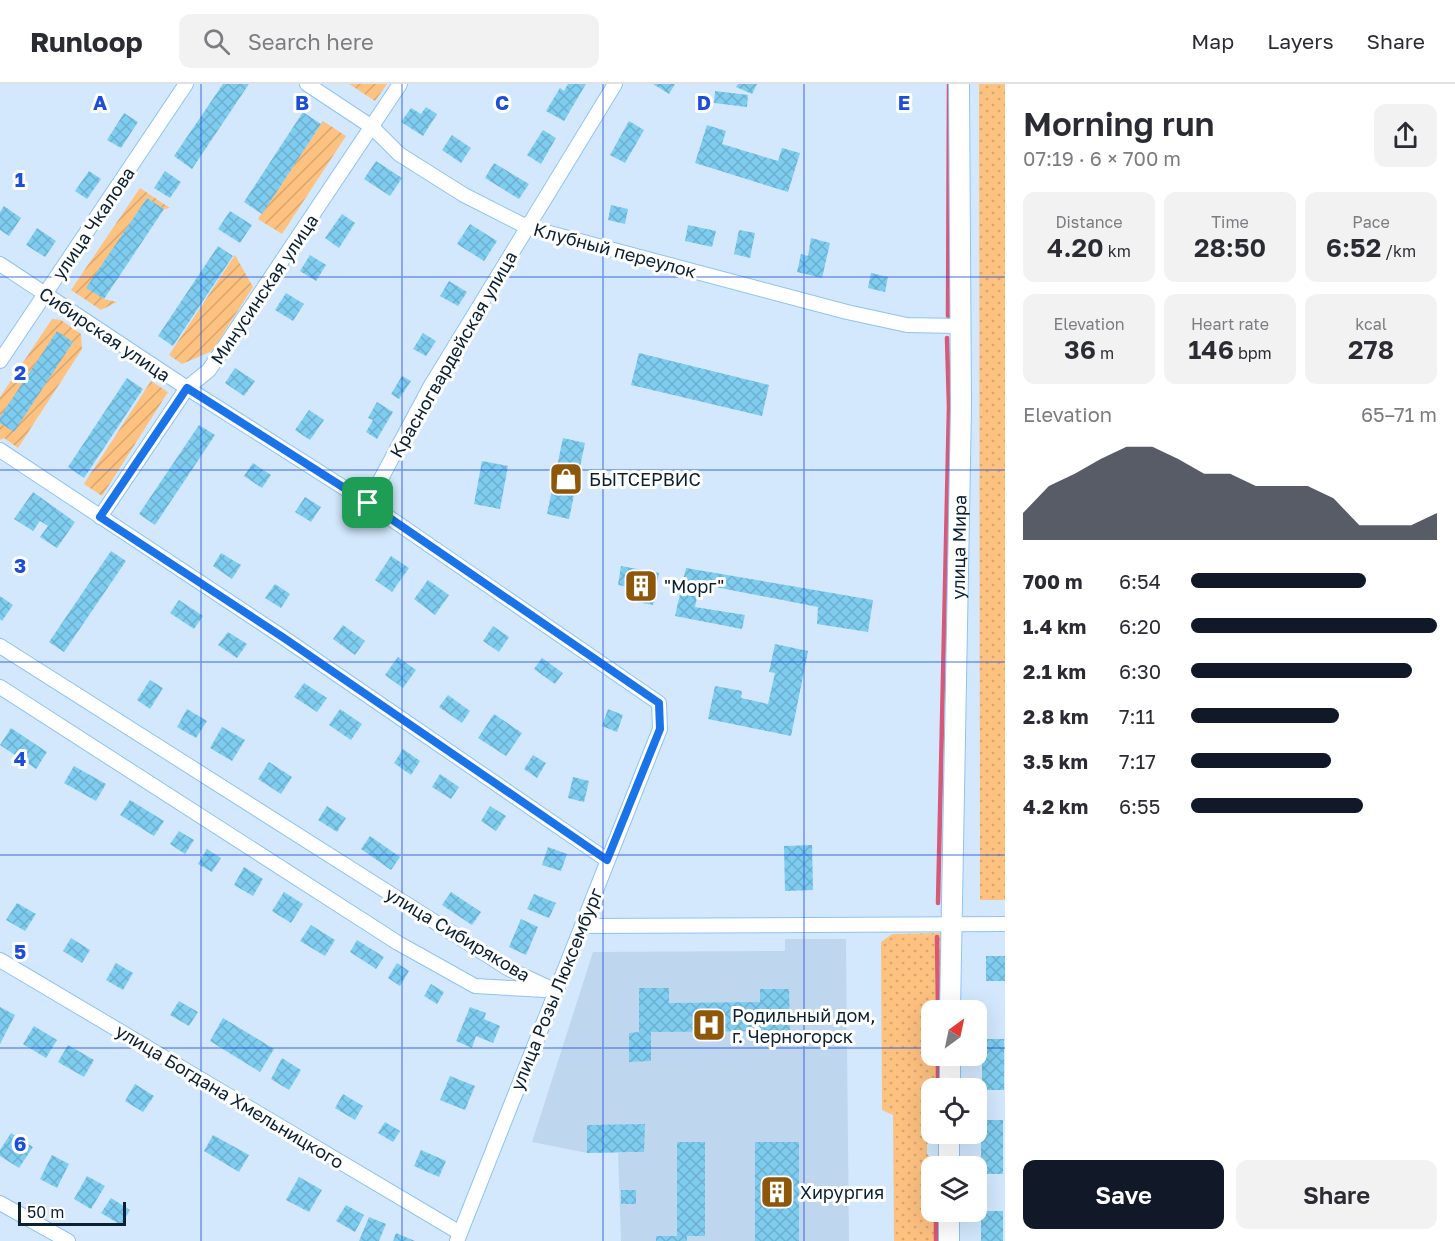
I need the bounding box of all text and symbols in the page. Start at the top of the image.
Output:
search box [179,14,599,68]
text: Runloop [30,25,143,58]
icon: search [200,25,233,58]
text: Search here [248,28,374,55]
text: Map [1191,28,1234,54]
text: Layers [1267,28,1334,54]
text: Share [1367,28,1425,54]
text: A [93,90,107,114]
text: B [295,90,309,114]
text: C [495,90,509,114]
text: D [697,90,711,114]
text: E [898,90,910,114]
text: Morning run [1023,104,1215,143]
button: share [1374,104,1437,167]
text: 07:19 · 6 × 700 m [1023,146,1181,170]
street label: улица Чкалова [47,162,139,284]
text: 1 [15,167,25,191]
street label: Минусинская улица [206,210,322,368]
text: Distance [1055,212,1123,232]
text: Time [1211,212,1249,232]
text: Pace [1352,212,1390,232]
street label: Клубный переулок [531,218,699,282]
text: 4.20 [1047,232,1104,263]
text: 28:50 [1194,232,1266,263]
text: 6:52 [1326,232,1381,263]
text: km [1104,241,1131,261]
text: /km [1381,241,1416,261]
street label: Красногвардейская улица [385,247,521,461]
street label: Сибирская улица [35,282,175,386]
text: Elevation [1053,314,1125,334]
text: Heart rate [1191,314,1269,334]
text: kcal [1355,314,1387,334]
text: 36 [1064,334,1096,365]
text: 146 [1188,334,1234,365]
text: 278 [1348,334,1394,365]
text: m [1096,343,1114,363]
text: bpm [1234,343,1272,363]
text: 2 [14,360,26,384]
text: Elevation [1023,402,1112,426]
text: 65–71 m [1361,402,1437,426]
shop icon: БЫТСЕРВИС [548,461,584,497]
place label: БЫТСЕРВИС [589,468,701,490]
pin [342,477,393,528]
icon: arrive [351,486,384,519]
street label: улица Мира [946,494,970,600]
text: 3 [14,553,26,577]
building icon: "Морг" [623,568,659,604]
text: 700 m [1023,569,1082,593]
text: 6:54 [1119,569,1161,593]
place label: "Морг" [664,575,724,597]
text: 1.4 km [1023,614,1086,638]
text: 6:20 [1119,614,1161,638]
text: 2.1 km [1023,659,1086,683]
text: 6:30 [1119,659,1161,683]
text: 2.8 km [1023,704,1089,728]
text: 7:11 [1119,704,1155,728]
text: 4 [14,746,26,770]
text: 3.5 km [1023,749,1088,773]
text: 7:17 [1119,749,1156,773]
text: 4.2 km [1023,794,1088,818]
text: 6:55 [1119,794,1160,818]
street label: улица Сибирякова [382,882,534,986]
street label: улица Розы Люксембург [505,884,607,1094]
text: 5 [14,939,26,963]
north arrow [921,1000,987,1066]
map controls [921,1000,987,1222]
place label: Родильный дом, г. Черногорск [732,1004,876,1047]
hospital icon: Родильный дом, г. Черногорск [691,1007,727,1043]
street label: улица Богдана Хмельницкого [112,1019,348,1173]
button: locate [921,1078,987,1144]
text: 6 [14,1131,26,1155]
button: layers [921,1156,987,1222]
button: Save [1023,1160,1224,1229]
button: Share [1236,1160,1437,1229]
building icon: Хирургия [759,1174,795,1210]
place label: Хирургия [800,1181,884,1203]
scale bar [18,1199,126,1226]
text: 50 m [27,1202,64,1222]

